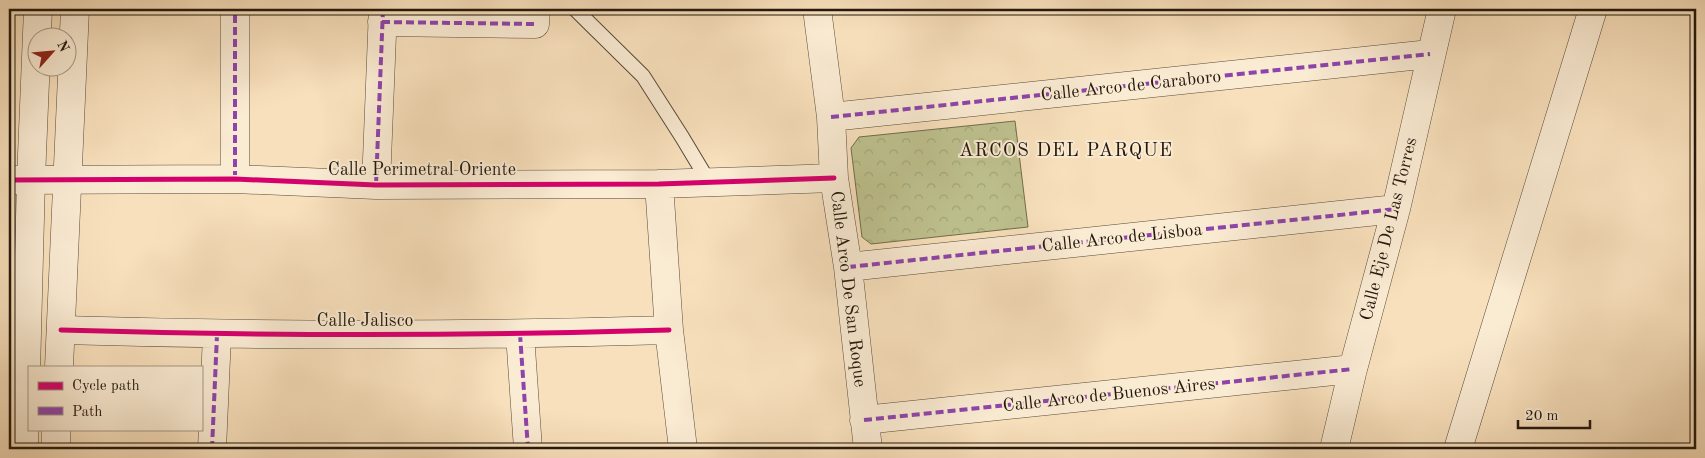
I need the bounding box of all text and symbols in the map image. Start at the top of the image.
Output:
north arrow [28,28,78,78]
text: N [54,39,71,55]
street label: Calle Arco de Caraboro [1040,68,1222,104]
street label: Calle Eje De Las Torres [1358,135,1421,322]
district label: ARCOS DEL PARQUE [959,142,1173,161]
street label: Calle Perimetral Oriente [328,161,516,179]
street label: Calle Arco De San Roque [827,190,869,388]
street label: Calle Arco de Lisboa [1041,221,1203,255]
street label: Calle Jalisco [317,312,414,330]
legend [28,366,202,430]
street label: Calle Arco de Buenos Aires [1002,375,1216,415]
text: Cycle path [72,379,140,394]
scale bar [1518,398,1590,430]
text: Path [72,405,102,420]
text: 20 m [1525,409,1559,424]

